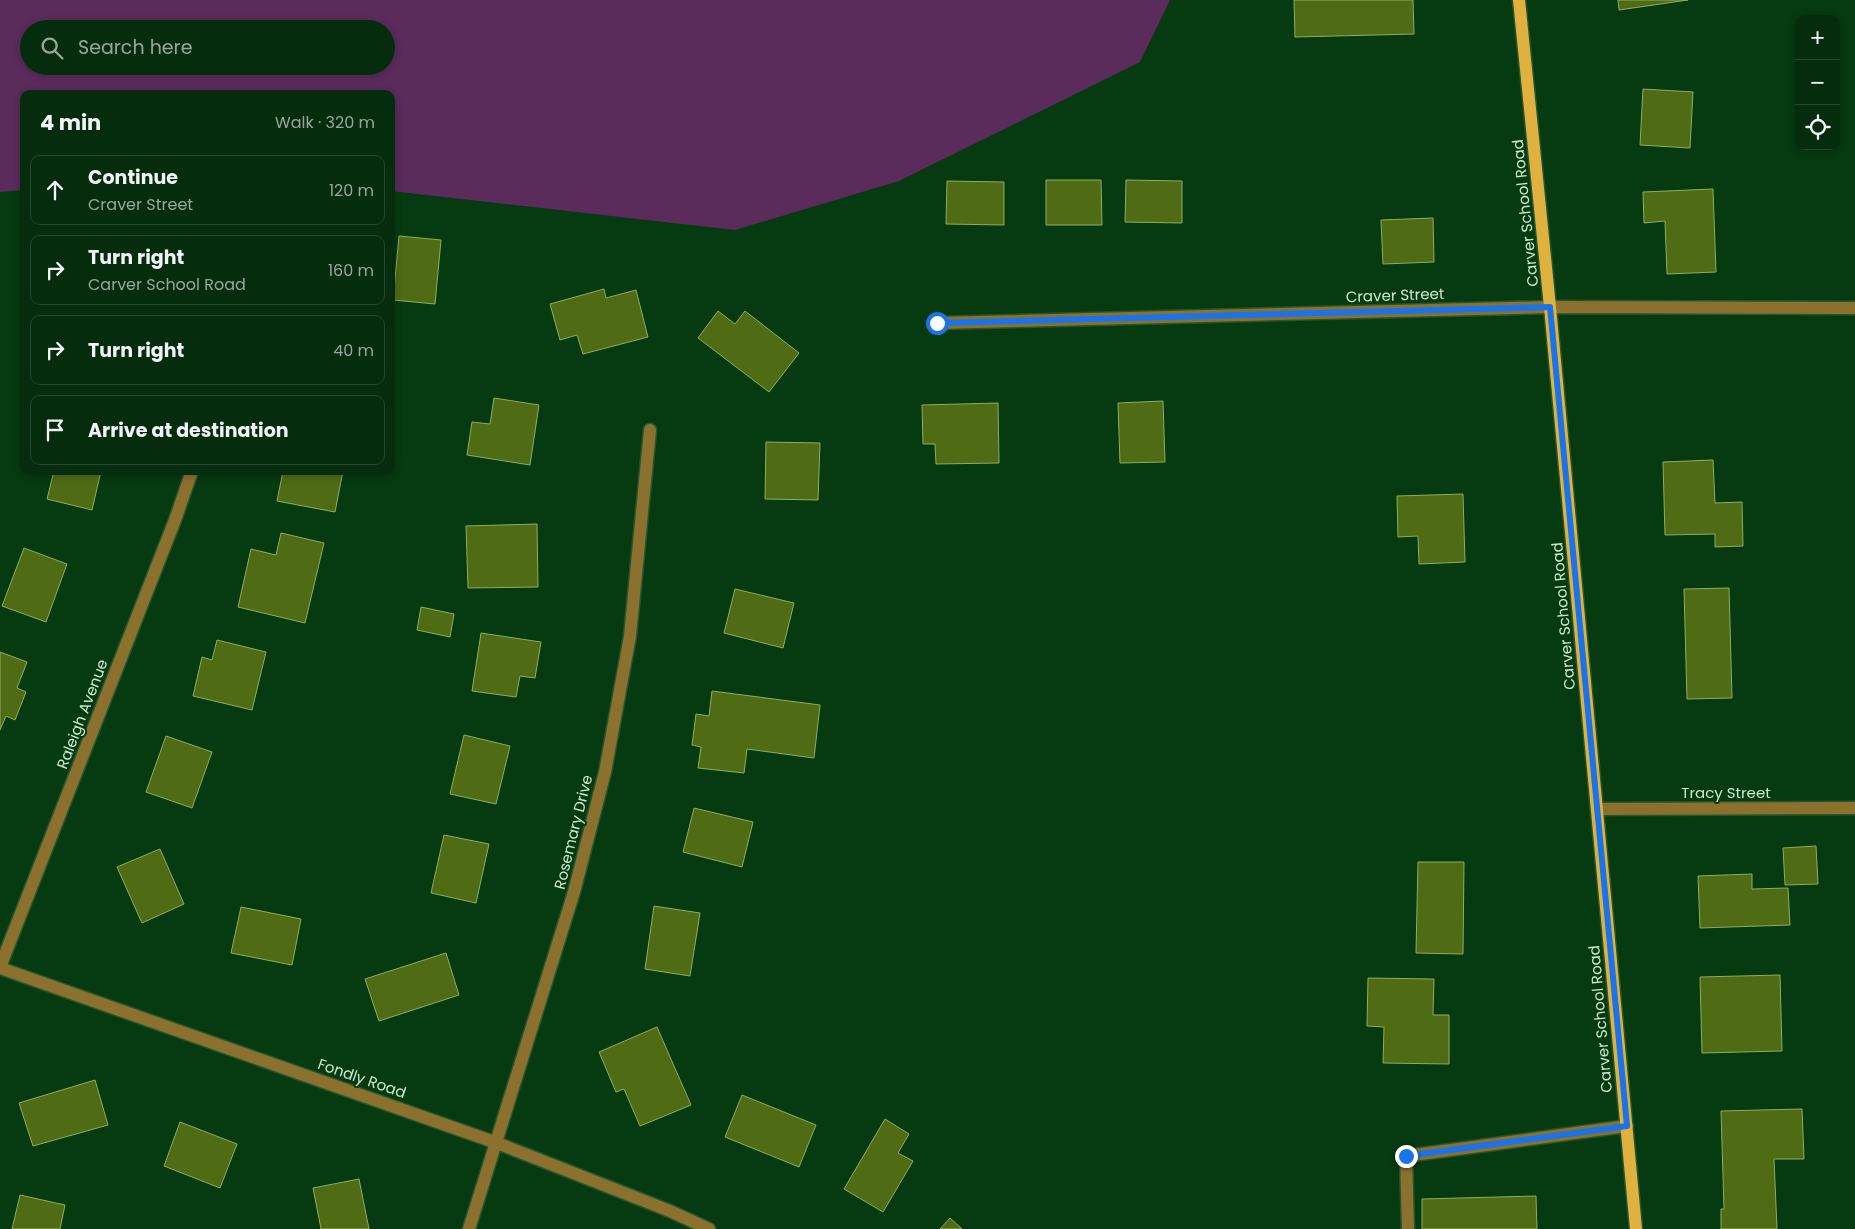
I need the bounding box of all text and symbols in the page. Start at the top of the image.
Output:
map controls [1795,15,1840,150]
button: + [1795,15,1840,60]
search box [20,20,395,75]
icon: search [38,34,66,62]
text: Search here [78,34,192,61]
button: − [1795,60,1840,105]
button: locate [1795,105,1840,150]
text: 4 min [40,108,101,137]
text: Walk · 320 m [275,111,375,134]
street label: Carver School Road [1507,138,1543,288]
text: Continue [88,164,178,191]
icon: ahead [41,176,69,204]
text: 120 m [329,179,374,202]
text: Craver Street [88,193,193,216]
text: Turn right [88,244,184,271]
icon: right [41,256,69,284]
text: 160 m [328,259,374,282]
text: Carver School Road [88,273,246,296]
street label: Craver Street [1345,283,1445,307]
route start [926,312,949,335]
icon: right [41,336,69,364]
text: Turn right [88,337,184,364]
text: 40 m [333,339,374,362]
icon: arrive [41,416,69,444]
text: Arrive at destination [88,417,289,444]
street label: Carver School Road [1546,541,1580,691]
street label: Raleigh Avenue [51,656,113,772]
street label: Rosemary Drive [549,773,597,891]
street label: Tracy Street [1681,782,1771,803]
street label: Carver School Road [1583,944,1617,1094]
street label: Fondly Road [315,1053,409,1103]
route end [1395,1145,1418,1168]

